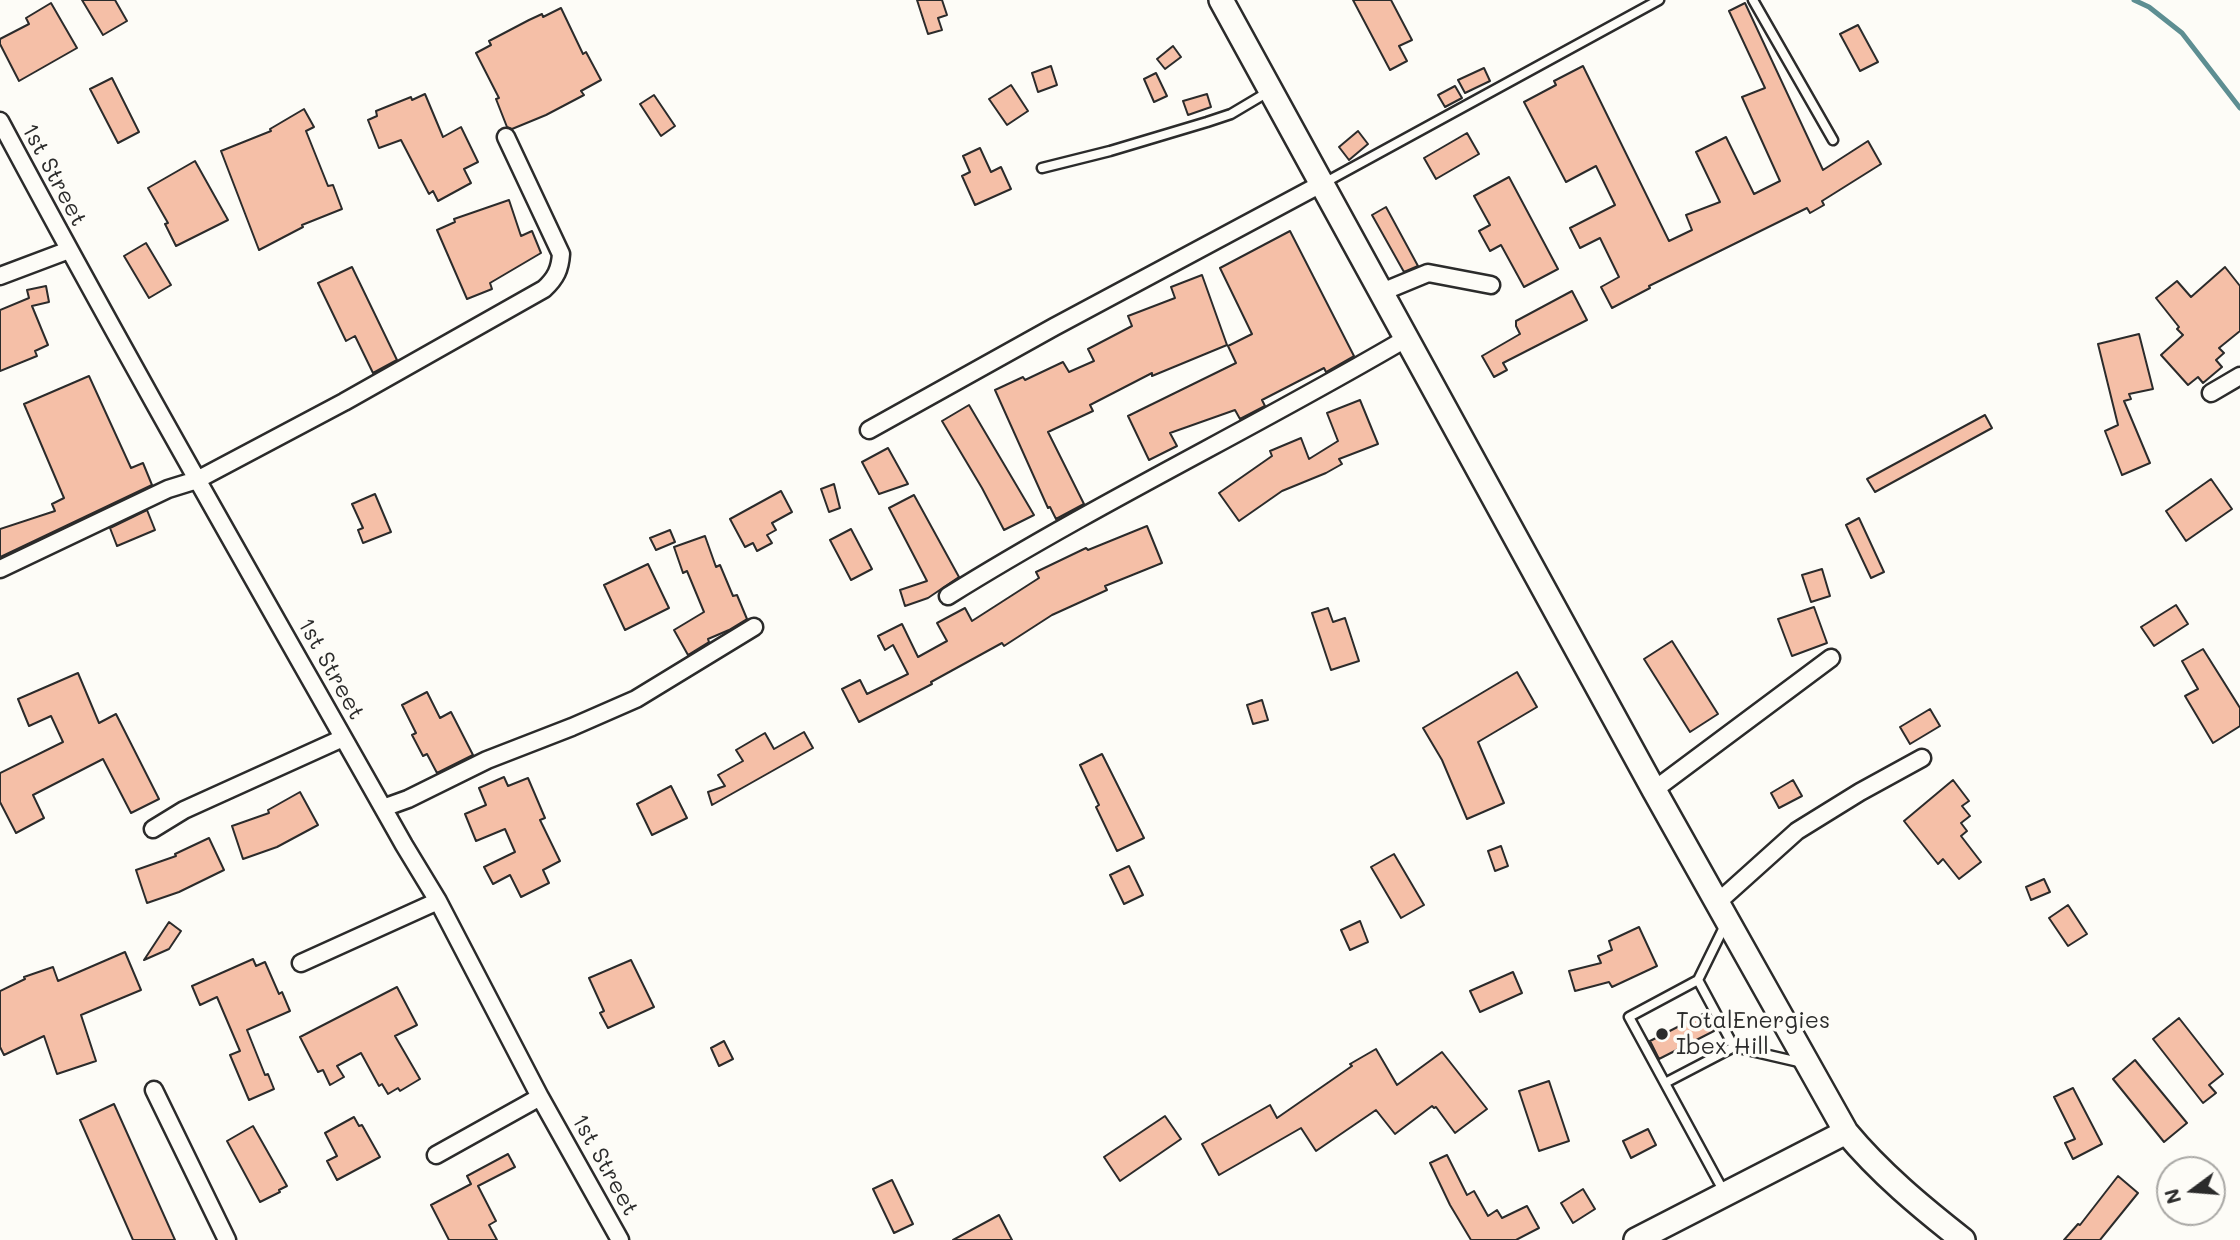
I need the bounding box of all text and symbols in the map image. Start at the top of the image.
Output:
street label: 1st Street [15,119,93,231]
street label: 1st Street [292,613,370,725]
place label: TotalEnergies Ibex Hill [1676,1007,1830,1061]
marker: TotalEnergies Ibex Hill [1654,1026,1670,1042]
street label: 1st Street [566,1109,644,1221]
north arrow [2156,1156,2226,1226]
text: N [2158,1186,2186,1207]

